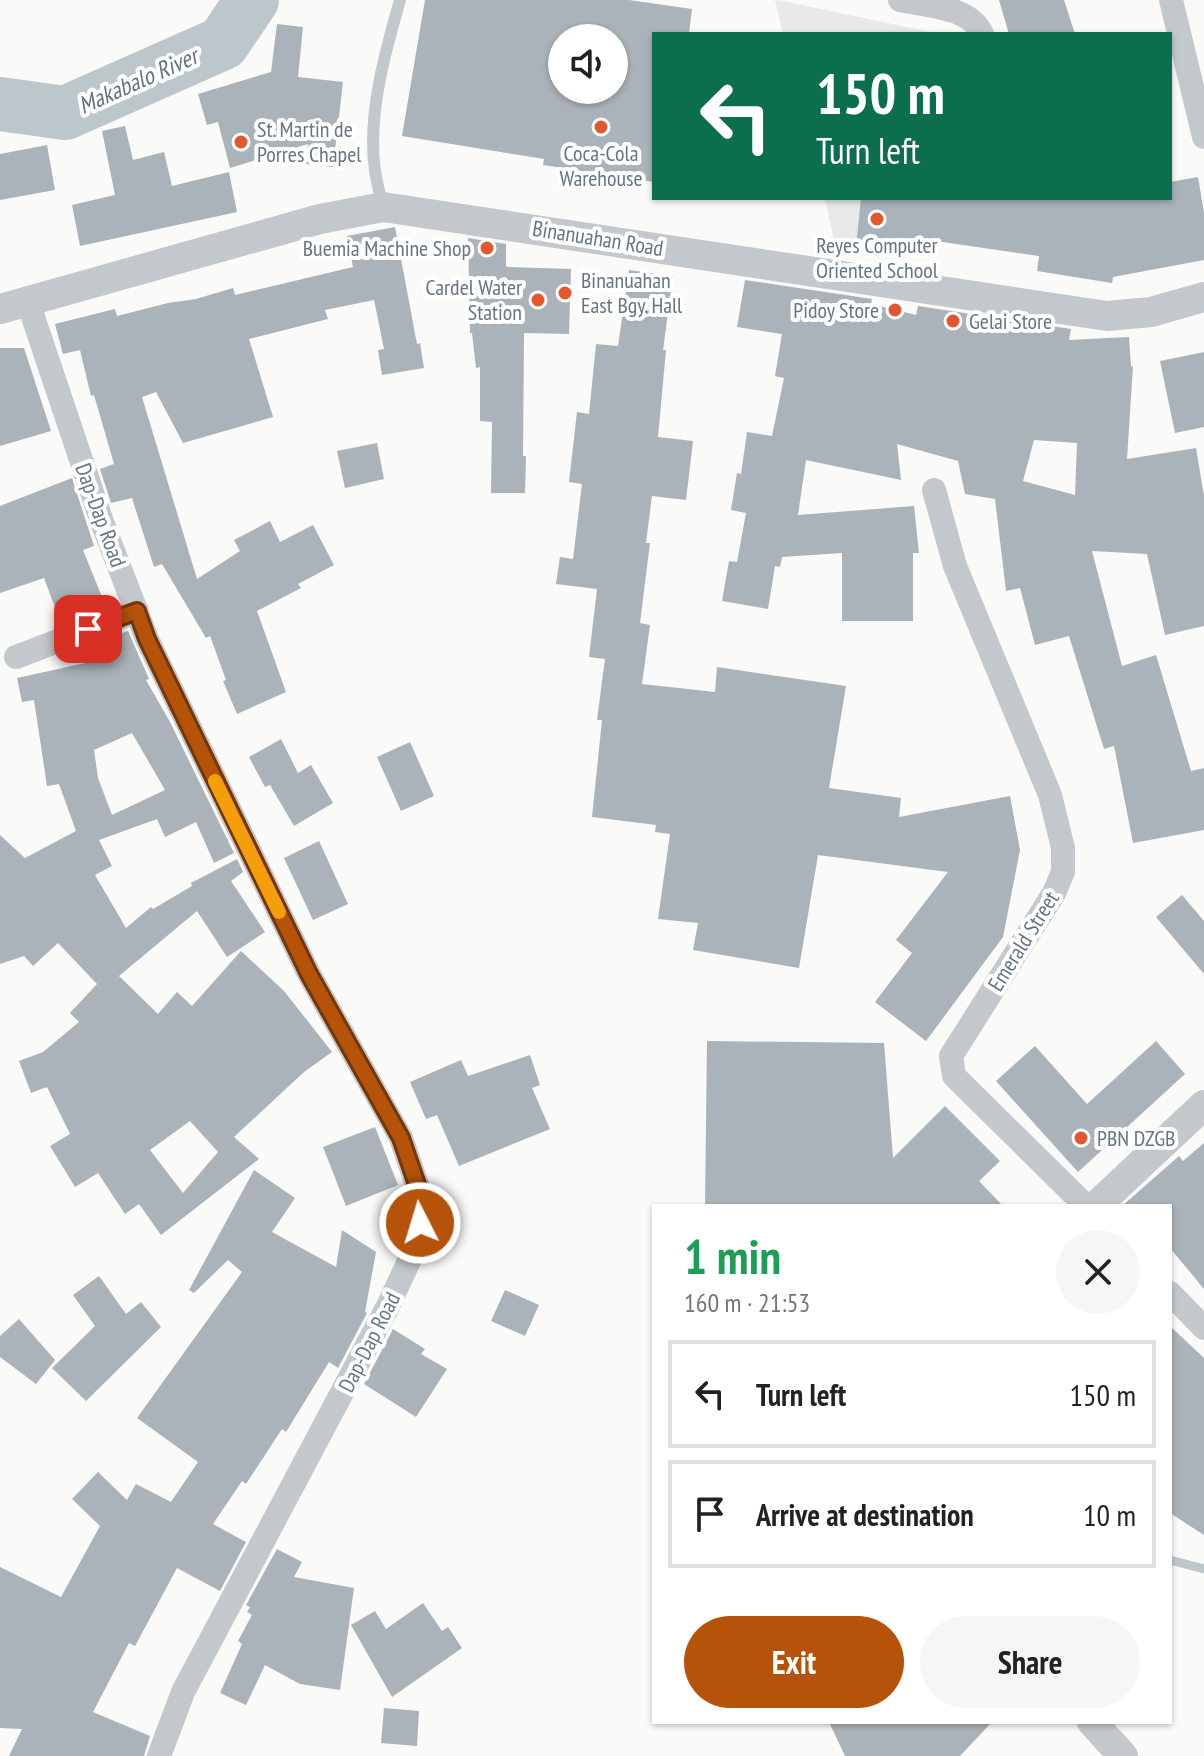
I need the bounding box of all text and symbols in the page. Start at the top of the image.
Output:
map controls [548,24,628,104]
button: sound [548,24,628,104]
water label: Makabalo River [73,39,205,121]
text: 150 m [816,57,945,129]
icon: left [684,64,788,168]
place label: St. Martin de Porres Chapel [257,115,362,168]
marker: Coca-Cola Warehouse [592,118,610,136]
text: Turn left [816,127,920,174]
marker: St. Martin de Porres Chapel [232,133,250,151]
place label: Coca-Cola Warehouse [559,139,643,192]
marker: Reyes Computer Oriented School [868,210,886,228]
street label: Binanuahan Road [531,214,665,262]
place label: Reyes Computer Oriented School [816,231,939,284]
place label: Buemia Machine Shop [303,234,471,262]
marker: Buemia Machine Shop [478,239,496,257]
place label: Binanuahan East Bgy. Hall [581,266,683,319]
place label: Cardel Water Station [426,273,522,326]
marker: Binanuahan East Bgy. Hall [556,284,574,302]
marker: Cardel Water Station [529,291,547,309]
place label: Pidoy Store [793,296,879,324]
marker: Pidoy Store [886,301,904,319]
place label: Gelai Store [969,307,1052,335]
marker: Gelai Store [944,312,962,330]
street label: Dap-Dap Road [69,459,133,571]
pin [54,595,122,663]
icon: arrive [66,607,110,651]
street label: Emerald Street [981,886,1065,996]
place label: PBN DZGB [1097,1124,1175,1152]
marker: PBN DZGB [1072,1129,1090,1147]
position arrow [378,1181,462,1265]
text: 1 min [684,1225,781,1287]
button: close [1056,1230,1140,1314]
text: 160 m · 21:53 [684,1286,810,1319]
street label: Dap-Dap Road [332,1287,406,1397]
icon: left [688,1372,732,1416]
text: Turn left [756,1375,846,1414]
text: 150 m [1070,1375,1136,1414]
icon: arrive [688,1492,732,1536]
text: Arrive at destination [756,1495,974,1534]
text: 10 m [1083,1495,1136,1534]
button: Exit [684,1616,904,1708]
button: Share [920,1616,1140,1708]

